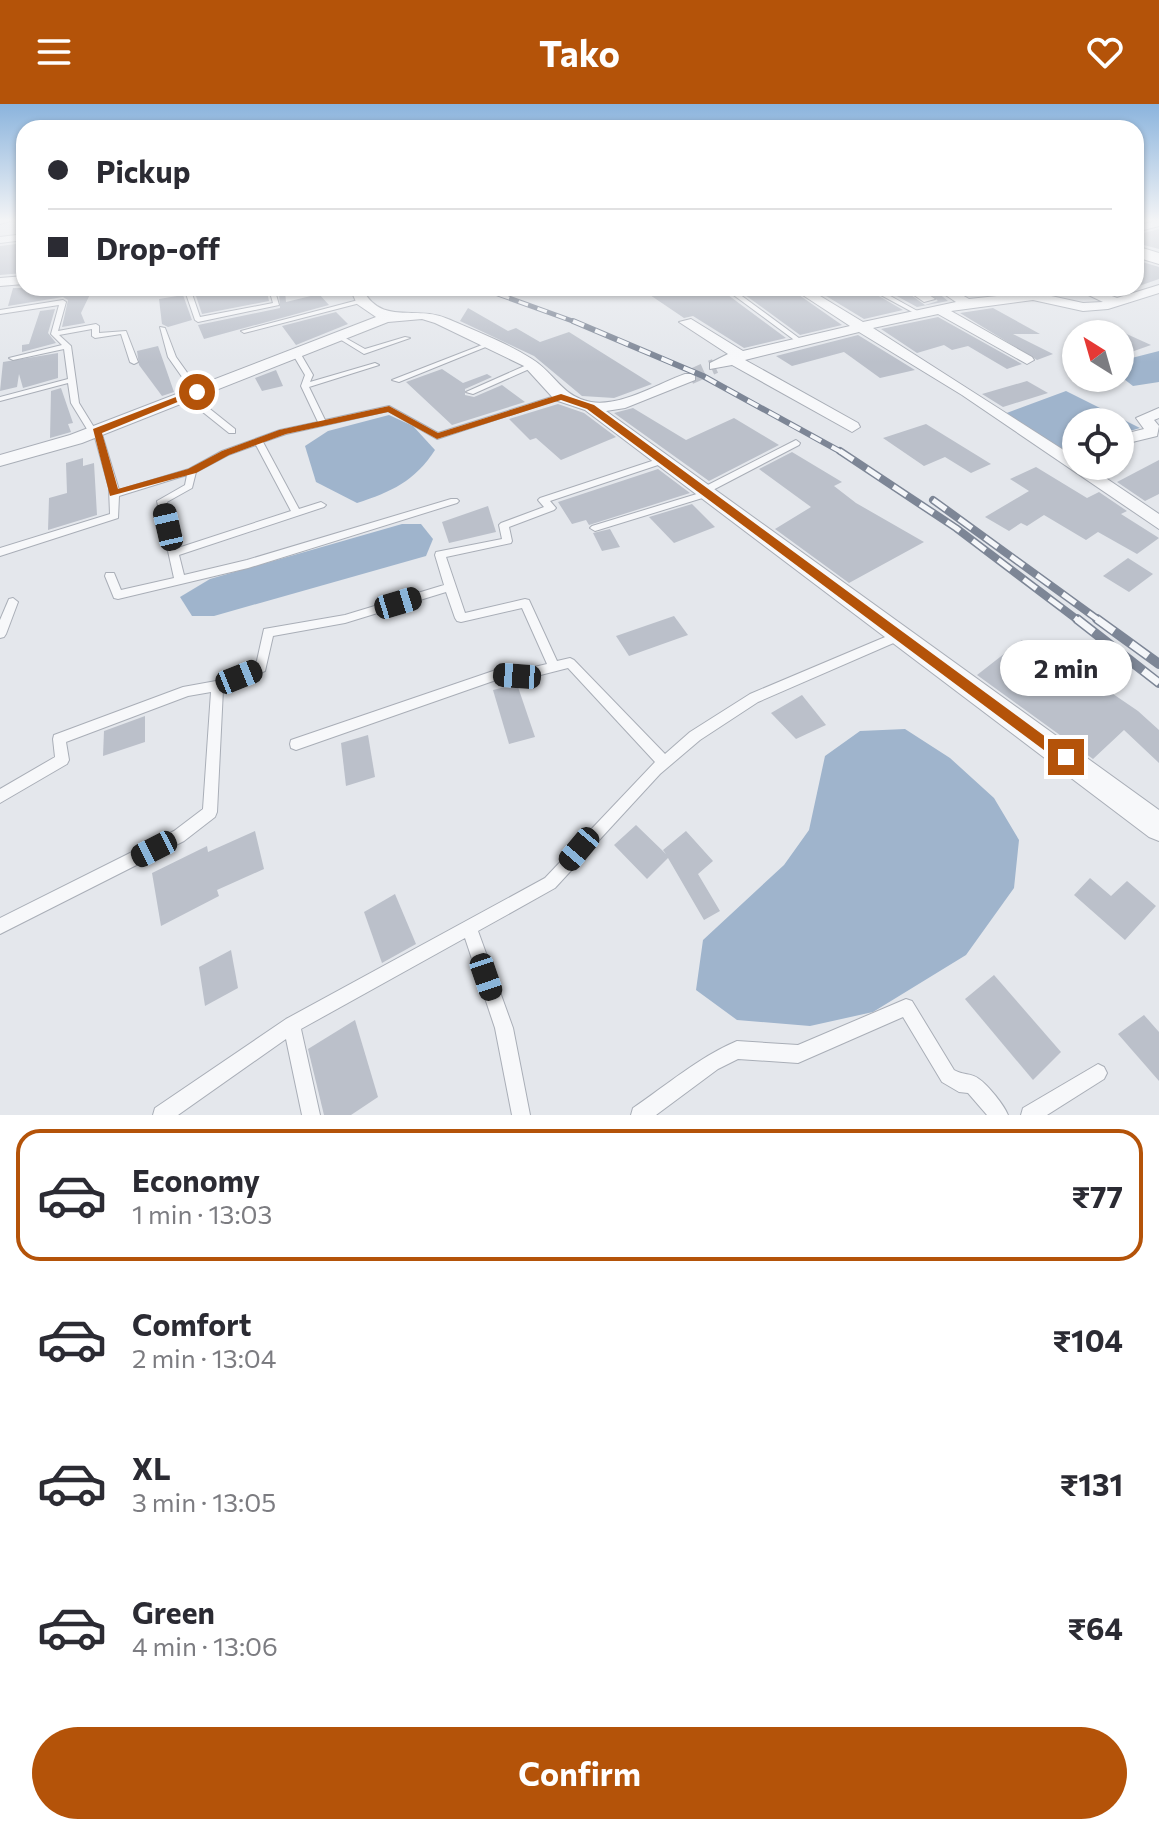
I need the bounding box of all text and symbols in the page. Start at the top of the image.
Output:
icon: menu [32,30,76,74]
text: Tako [539,30,620,74]
icon: heart [1083,30,1127,74]
text: Pickup [96,152,190,189]
text: Drop-off [96,229,220,266]
north arrow [1062,320,1134,392]
map controls [1062,320,1134,480]
route start [179,374,215,410]
button: locate [1062,408,1134,480]
car [151,501,185,553]
car [372,585,424,621]
callout: 2 min [1000,641,1132,697]
text: 2 min [1034,652,1098,683]
car [212,657,266,697]
car [492,662,542,690]
route end [1048,739,1084,775]
car [554,823,604,875]
car [127,827,181,871]
car [467,950,505,1004]
icon: car [36,1159,108,1231]
text: Economy [132,1161,260,1198]
text: ₹77 [1071,1177,1123,1214]
text: 1 min · 13:03 [132,1198,272,1229]
icon: car [36,1303,108,1375]
text: Comfort [132,1305,251,1342]
text: ₹104 [1053,1321,1123,1358]
text: 2 min · 13:04 [132,1342,276,1373]
icon: car [36,1447,108,1519]
text: XL [132,1449,171,1486]
text: ₹131 [1060,1465,1123,1502]
text: 3 min · 13:05 [132,1486,276,1517]
icon: car [36,1591,108,1663]
text: Green [132,1593,215,1630]
text: ₹64 [1068,1609,1123,1646]
text: 4 min · 13:06 [132,1630,278,1661]
button: Confirm [32,1727,1127,1819]

